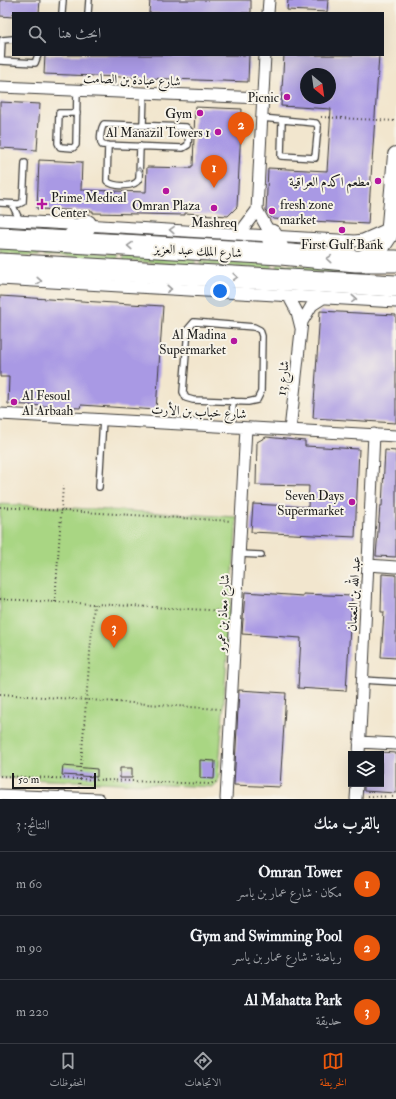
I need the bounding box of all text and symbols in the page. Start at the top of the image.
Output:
search box [12,12,384,56]
icon: search [26,23,48,45]
text: ابحث هنا [58,24,101,43]
north arrow [300,68,336,104]
street label: شارع عبادة بن الصامت [83,70,181,93]
place label: Picnic [247,90,279,106]
marker: Picnic [282,92,292,102]
place label: Gym [165,106,192,123]
marker: Gym [195,108,205,118]
pin: 2 [228,112,254,145]
place label: Al Manazil Towers 1 [105,125,210,141]
marker: Al Manazil Towers 1 [213,127,223,137]
pin: 1 [201,155,227,188]
one-way arrow [135,167,144,173]
place label: مطعم اكدم العراقية [289,173,370,194]
marker: مطعم اكدم العراقية [373,176,383,186]
marker: Omran Plaza [161,186,171,196]
place label: Prime Medical Center [51,190,127,221]
place label: fresh zone market [280,197,334,228]
marker: Prime Medical Center [36,198,48,210]
place label: Omran Plaza [132,198,201,214]
marker: Mashreq [209,203,219,213]
marker: fresh zone market [267,206,277,216]
place label: Mashreq [191,215,237,231]
marker: First Gulf Bank [337,225,347,235]
one-way arrow [169,226,175,234]
place label: First Gulf Bank [301,237,384,253]
one-way arrow [127,241,133,250]
street label: شارع الملك عبد العزيز [151,241,243,264]
one-way arrow [326,254,332,263]
one-way arrow [232,273,238,282]
one-way arrow [36,277,42,286]
your location [210,281,230,301]
one-way arrow [166,284,172,293]
one-way arrow [351,295,357,304]
place label: Al Madina Supermarket [159,327,227,359]
marker: Al Madina Supermarket [229,336,239,346]
street label: شارع 13 [273,360,296,397]
place label: Al Fesoul Al Arbaah [21,388,73,419]
marker: Al Fesoul Al Arbaah [9,397,19,407]
street label: شارع خباب بن الأرت [151,401,247,425]
place label: Seven Days Supermarket [277,488,345,520]
marker: Seven Days Supermarket [347,497,357,507]
street label: عبد الله بن النعمان [341,556,364,632]
street label: شارع معاذ بن عمرو [213,574,236,655]
pin: 3 [101,615,127,648]
map controls [348,751,384,787]
button: layers [348,751,384,787]
scale bar [12,771,96,790]
text: 50 m [18,773,39,786]
text: بالقرب منك [314,813,380,834]
text: النتائج: 3 [16,817,50,833]
text: Omran Tower [258,863,342,882]
text: 60 m [16,876,42,892]
text: 1 [365,876,369,892]
text: مكان · شارع عمار بن ياسر [237,885,342,901]
text: Gym and Swimming Pool [190,927,342,946]
text: 90 m [16,940,42,956]
text: 2 [364,940,370,956]
text: رياضة · شارع عمار بن ياسر [233,949,342,965]
text: Al Mahatta Park [244,991,342,1010]
text: 220 m [16,1004,49,1020]
text: 3 [365,1004,370,1020]
text: حديقة [316,1013,342,1029]
tab: المحفوظات [49,1050,86,1093]
tab: الاتجاهات [184,1050,221,1093]
tab: الخريطة [320,1050,347,1093]

